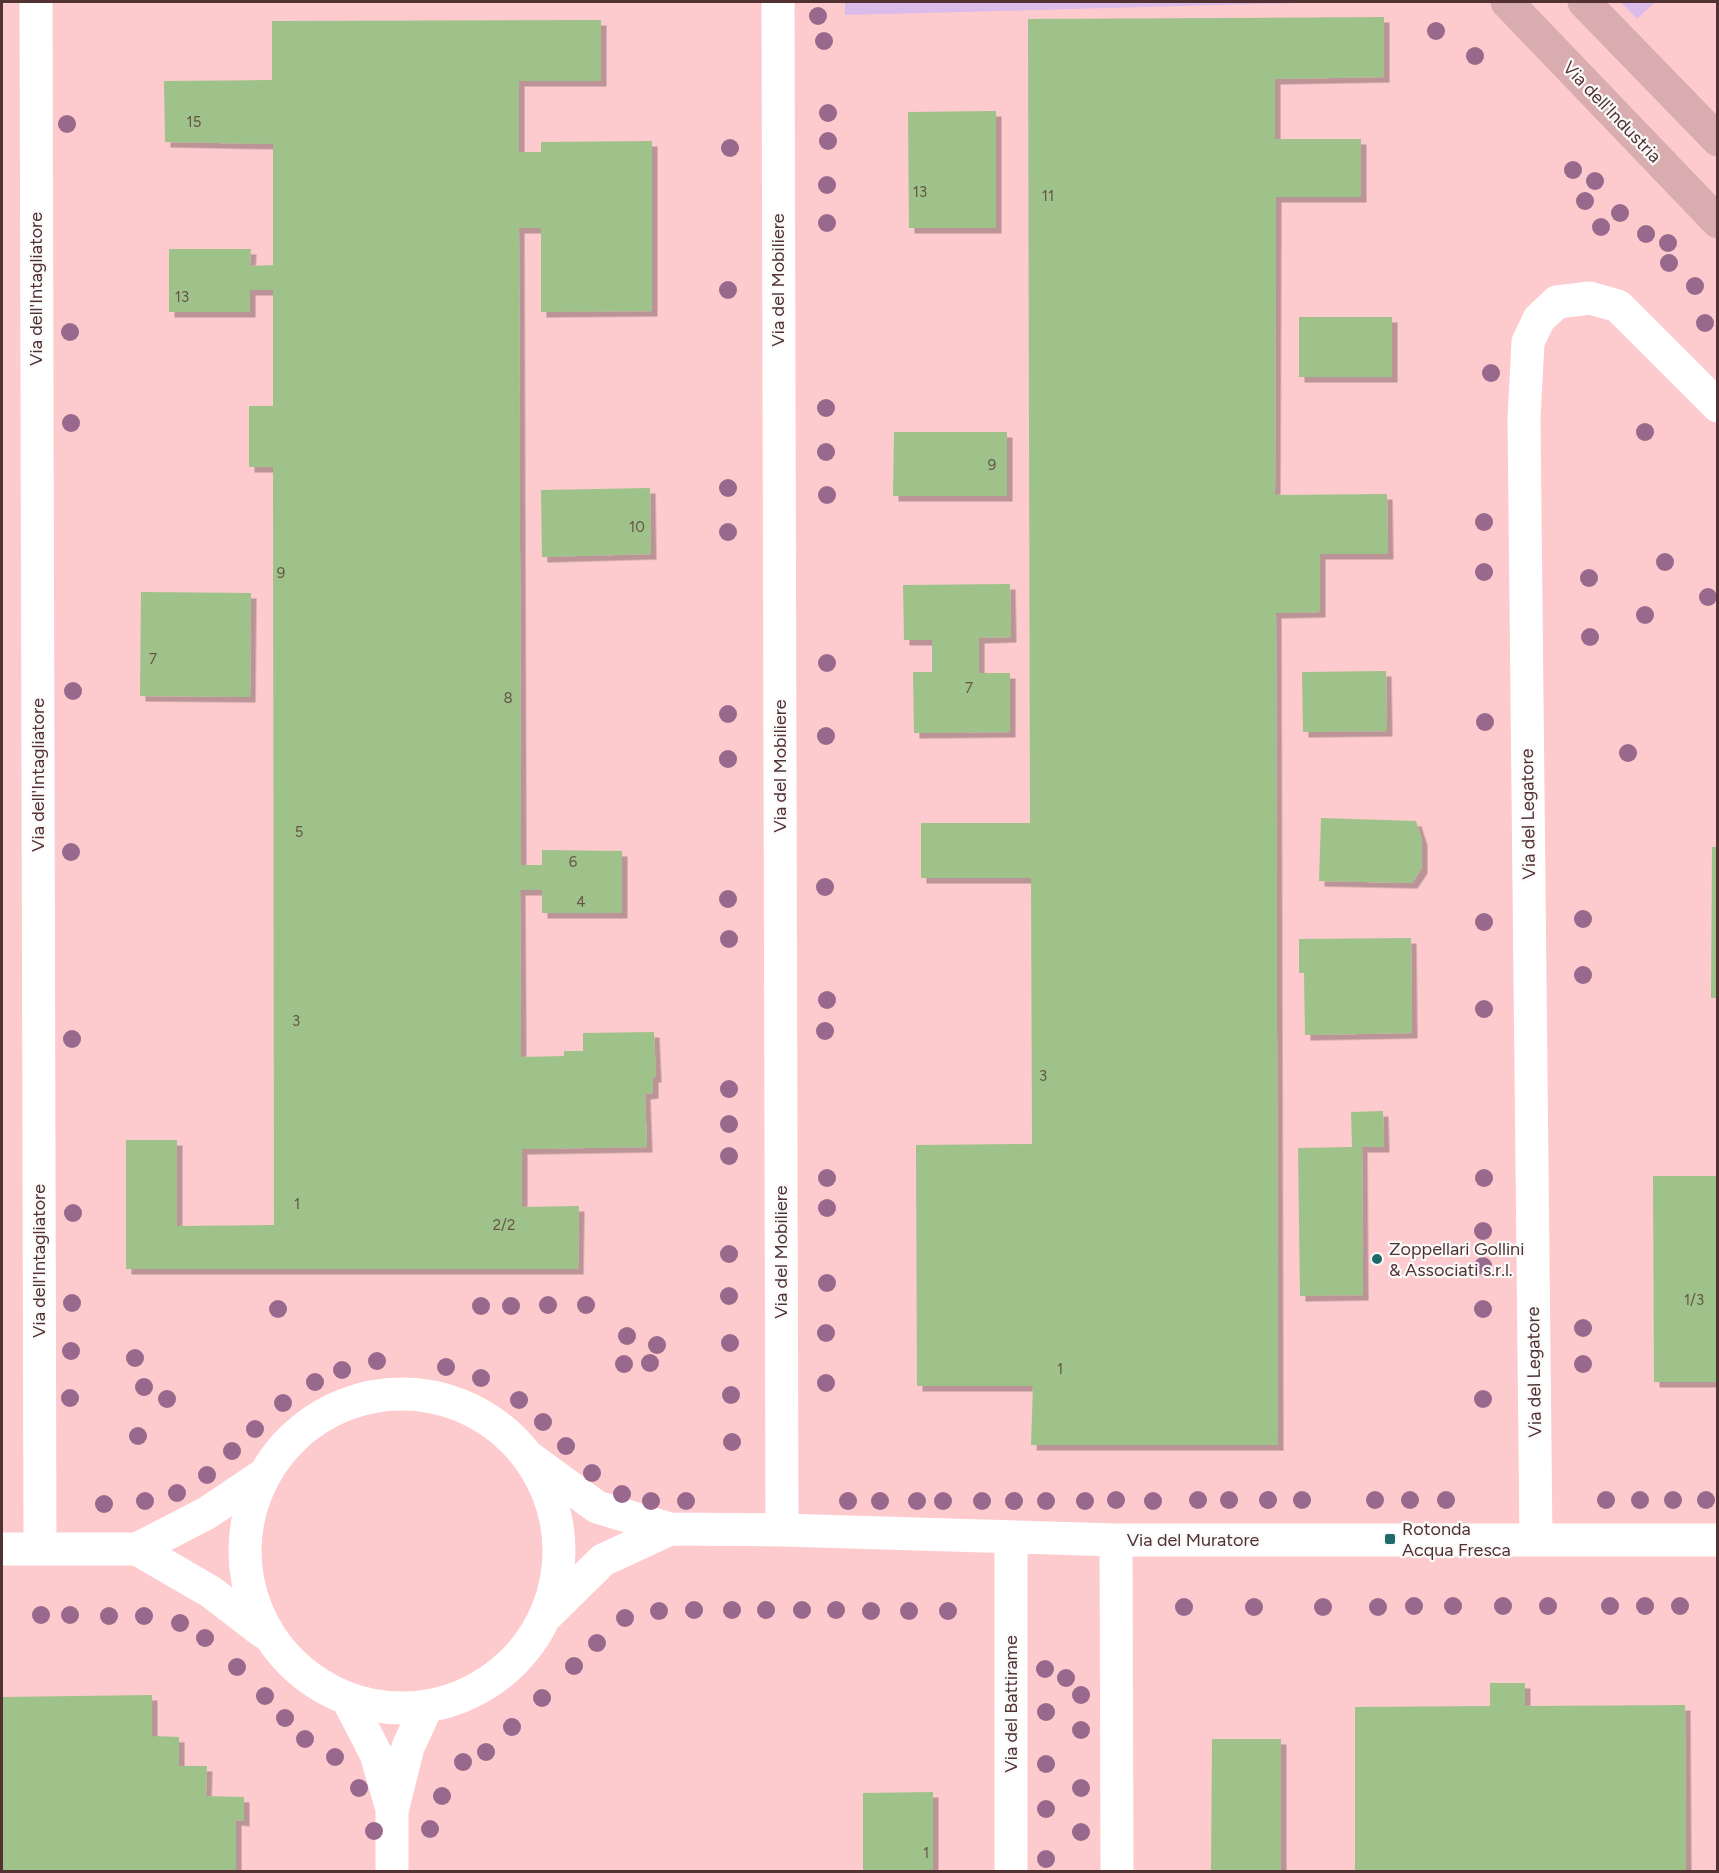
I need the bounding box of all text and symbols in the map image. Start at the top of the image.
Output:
street label: Via dell'Industria [1558,57,1666,167]
house number: 15 [187,113,201,131]
house number: 13 [913,183,927,201]
house number: 11 [1042,187,1054,205]
street label: Via dell'Intagliatore [25,212,47,366]
street label: Via del Mobiliere [767,213,789,347]
house number: 13 [175,288,189,306]
house number: 9 [988,456,996,474]
house number: 10 [629,518,645,536]
house number: 9 [277,564,285,582]
house number: 7 [149,650,157,668]
house number: 7 [965,679,973,697]
house number: 8 [503,689,513,707]
street label: Via dell'Intagliatore [27,698,49,852]
street label: Via del Mobiliere [769,699,791,833]
street label: Via del Legatore [1516,748,1540,880]
house number: 5 [295,823,303,841]
house number: 6 [569,853,578,871]
house number: 4 [576,893,586,911]
house number: 3 [292,1012,300,1030]
house number: 3 [1039,1067,1047,1085]
street label: Via dell'Intagliatore [28,1184,50,1338]
street label: Via del Mobiliere [770,1185,792,1319]
house number: 1 [294,1195,300,1213]
house number: 2/2 [493,1216,515,1234]
place label: Zoppellari Gollini & Associati s.r.l. [1389,1238,1524,1281]
marker: Zoppellari Gollini & Associati s.r.l. [1370,1252,1384,1266]
house number: 1/3 [1684,1291,1704,1309]
street label: Via del Legatore [1522,1306,1546,1438]
house number: 1 [1057,1360,1063,1378]
place label: Rotonda Acqua Fresca [1402,1518,1511,1561]
street label: Via del Muratore [1127,1529,1260,1551]
marker: Rotonda Acqua Fresca [1383,1532,1397,1546]
street label: Via del Battirame [1000,1635,1022,1773]
house number: 1 [923,1844,929,1862]

